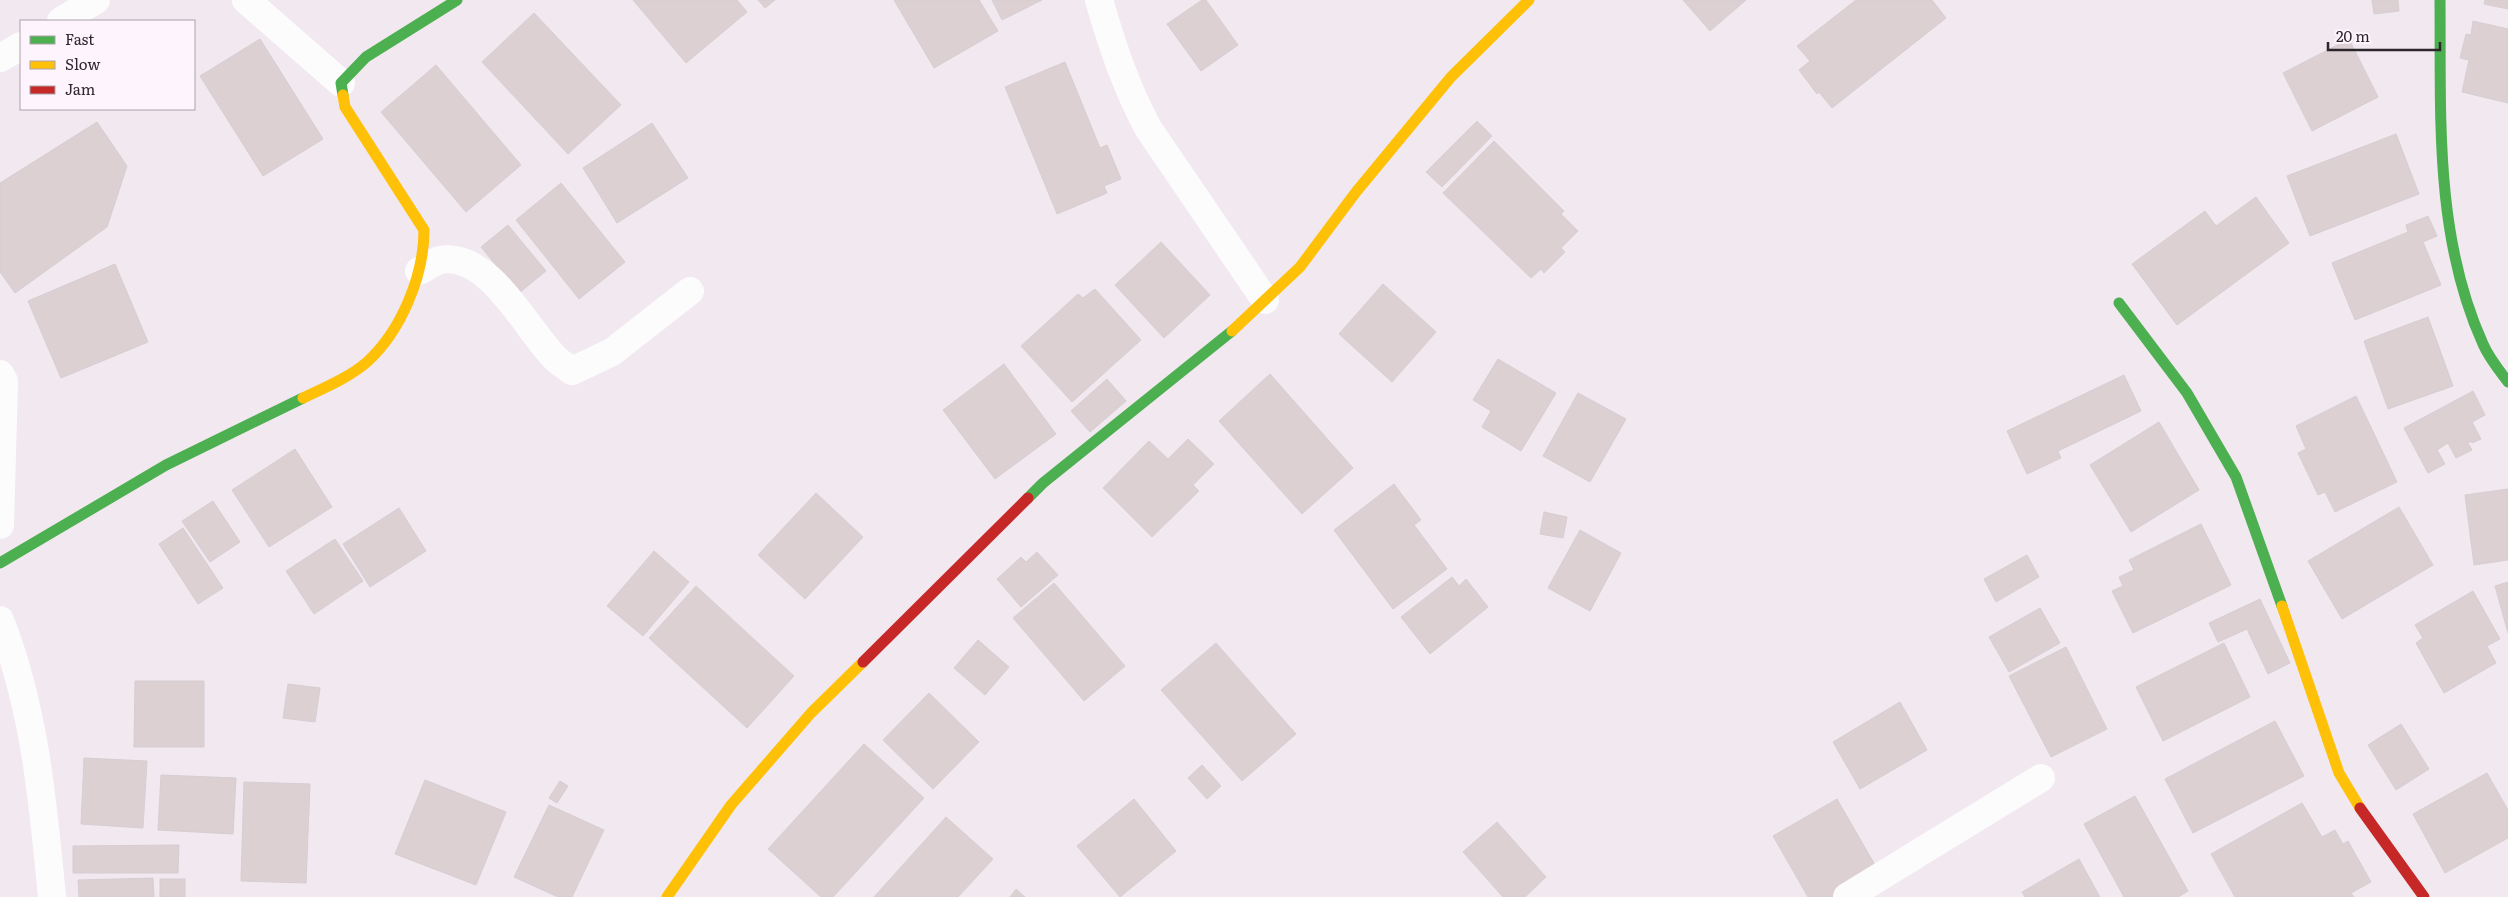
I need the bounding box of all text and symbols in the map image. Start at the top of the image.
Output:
legend [20,20,195,110]
scale bar [2328,20,2440,52]
text: 20 m [2336,24,2370,47]
text: Fast [65,27,94,50]
text: Slow [65,52,100,75]
text: Jam [65,77,96,100]

